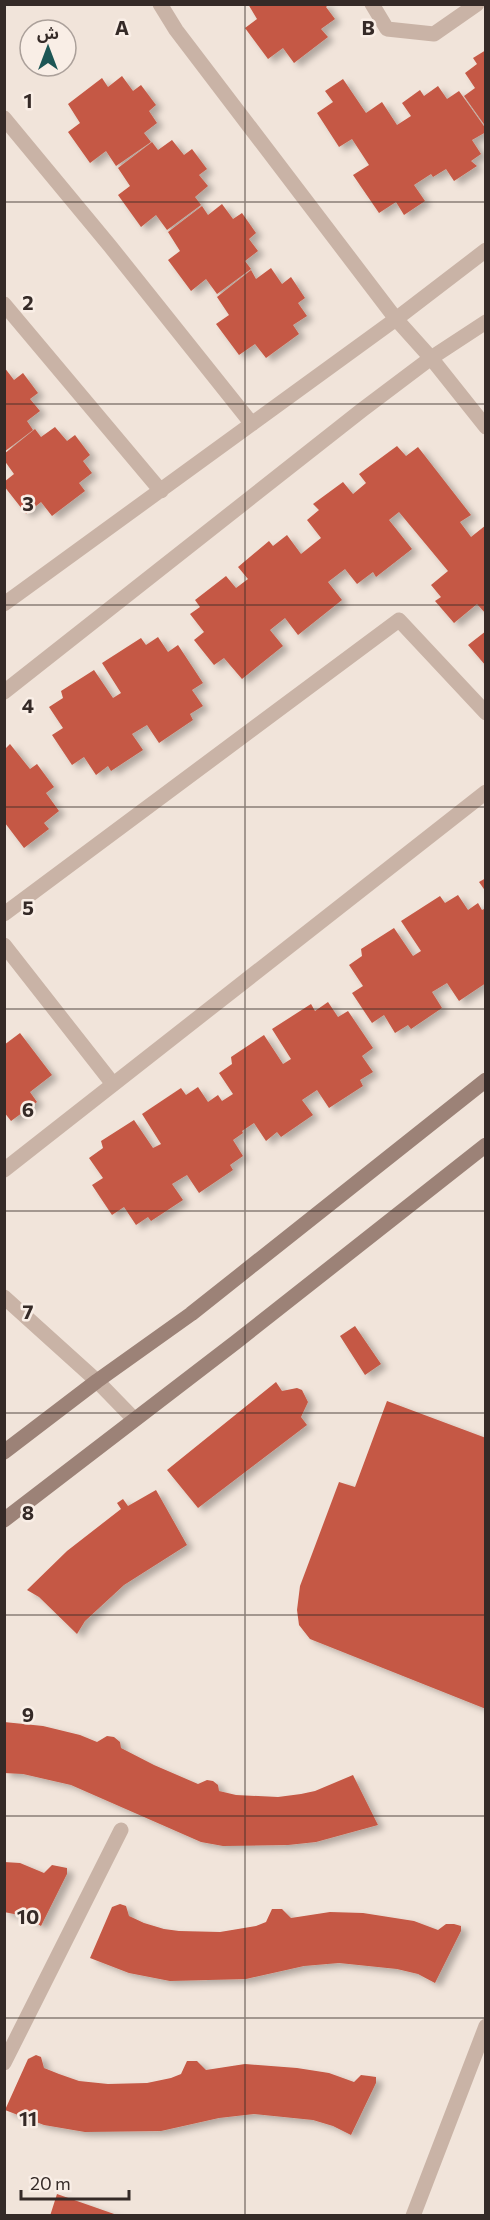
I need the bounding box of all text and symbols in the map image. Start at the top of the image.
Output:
text: A [115,15,129,39]
text: B [361,15,375,39]
north arrow [18,18,78,78]
text: ش [37,23,59,43]
text: 1 [23,88,33,112]
text: 2 [22,290,34,314]
text: 3 [22,491,34,515]
text: 4 [22,693,34,717]
text: 5 [22,895,34,919]
text: 6 [22,1097,34,1121]
text: 7 [23,1299,34,1323]
text: 8 [22,1500,34,1524]
text: 9 [22,1702,34,1726]
text: 10 [17,1904,39,1928]
text: 11 [19,2106,37,2130]
scale bar [21,2163,129,2201]
text: 20 m [30,2172,71,2194]

